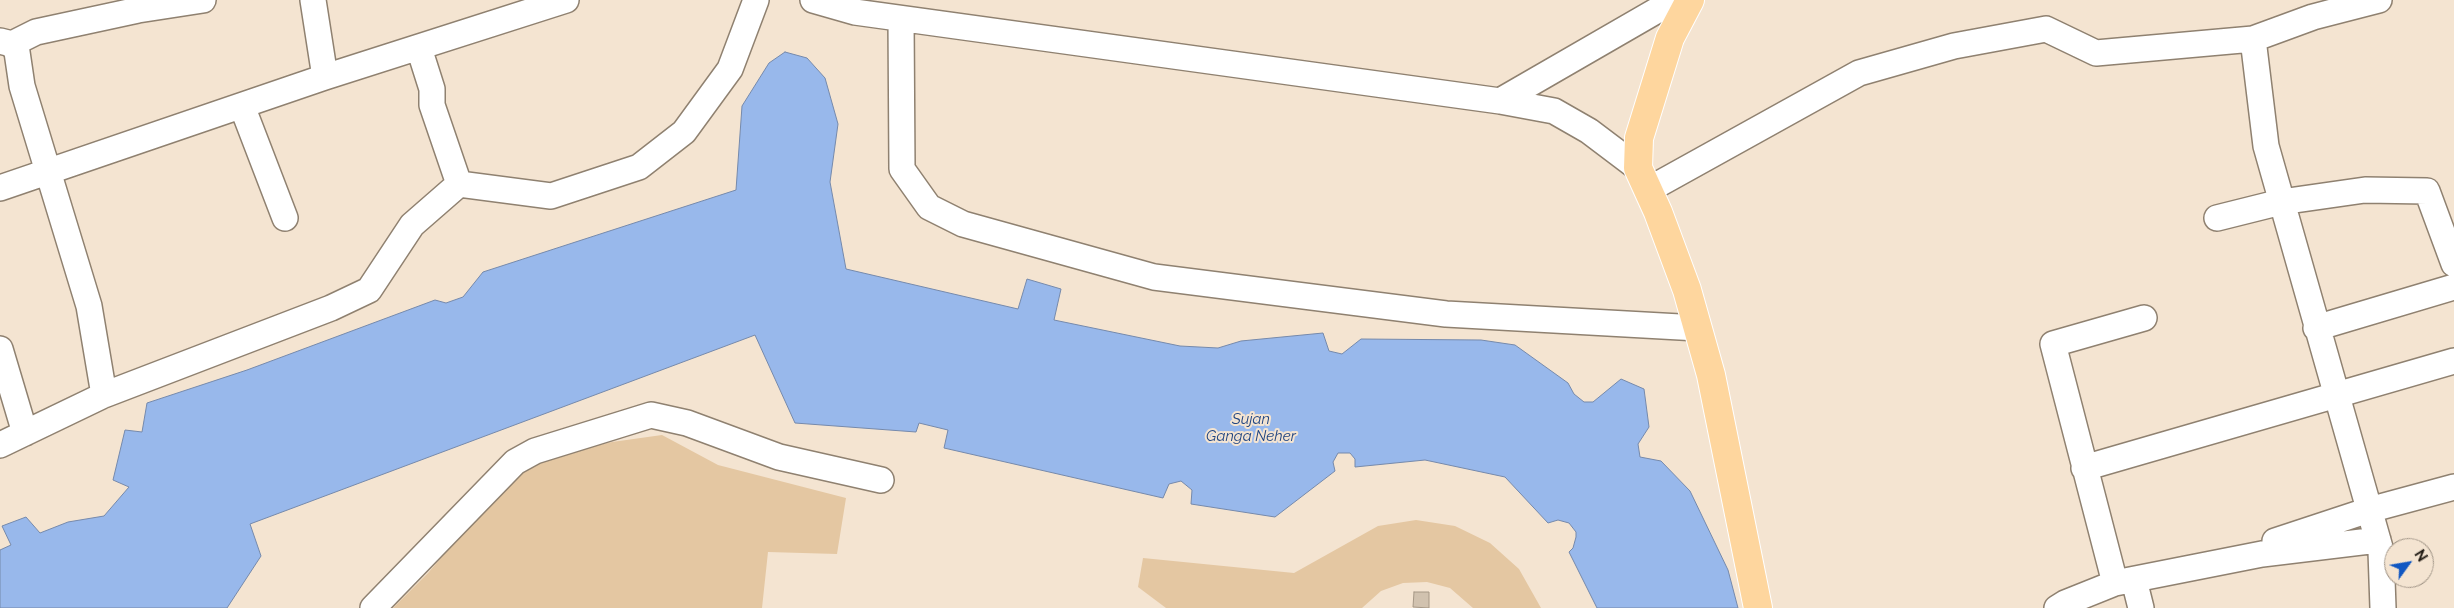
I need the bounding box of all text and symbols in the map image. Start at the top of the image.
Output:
water label: Sujan Ganga Neher [1206,410,1296,445]
north arrow [2384,538,2434,588]
text: N [2411,547,2430,564]

